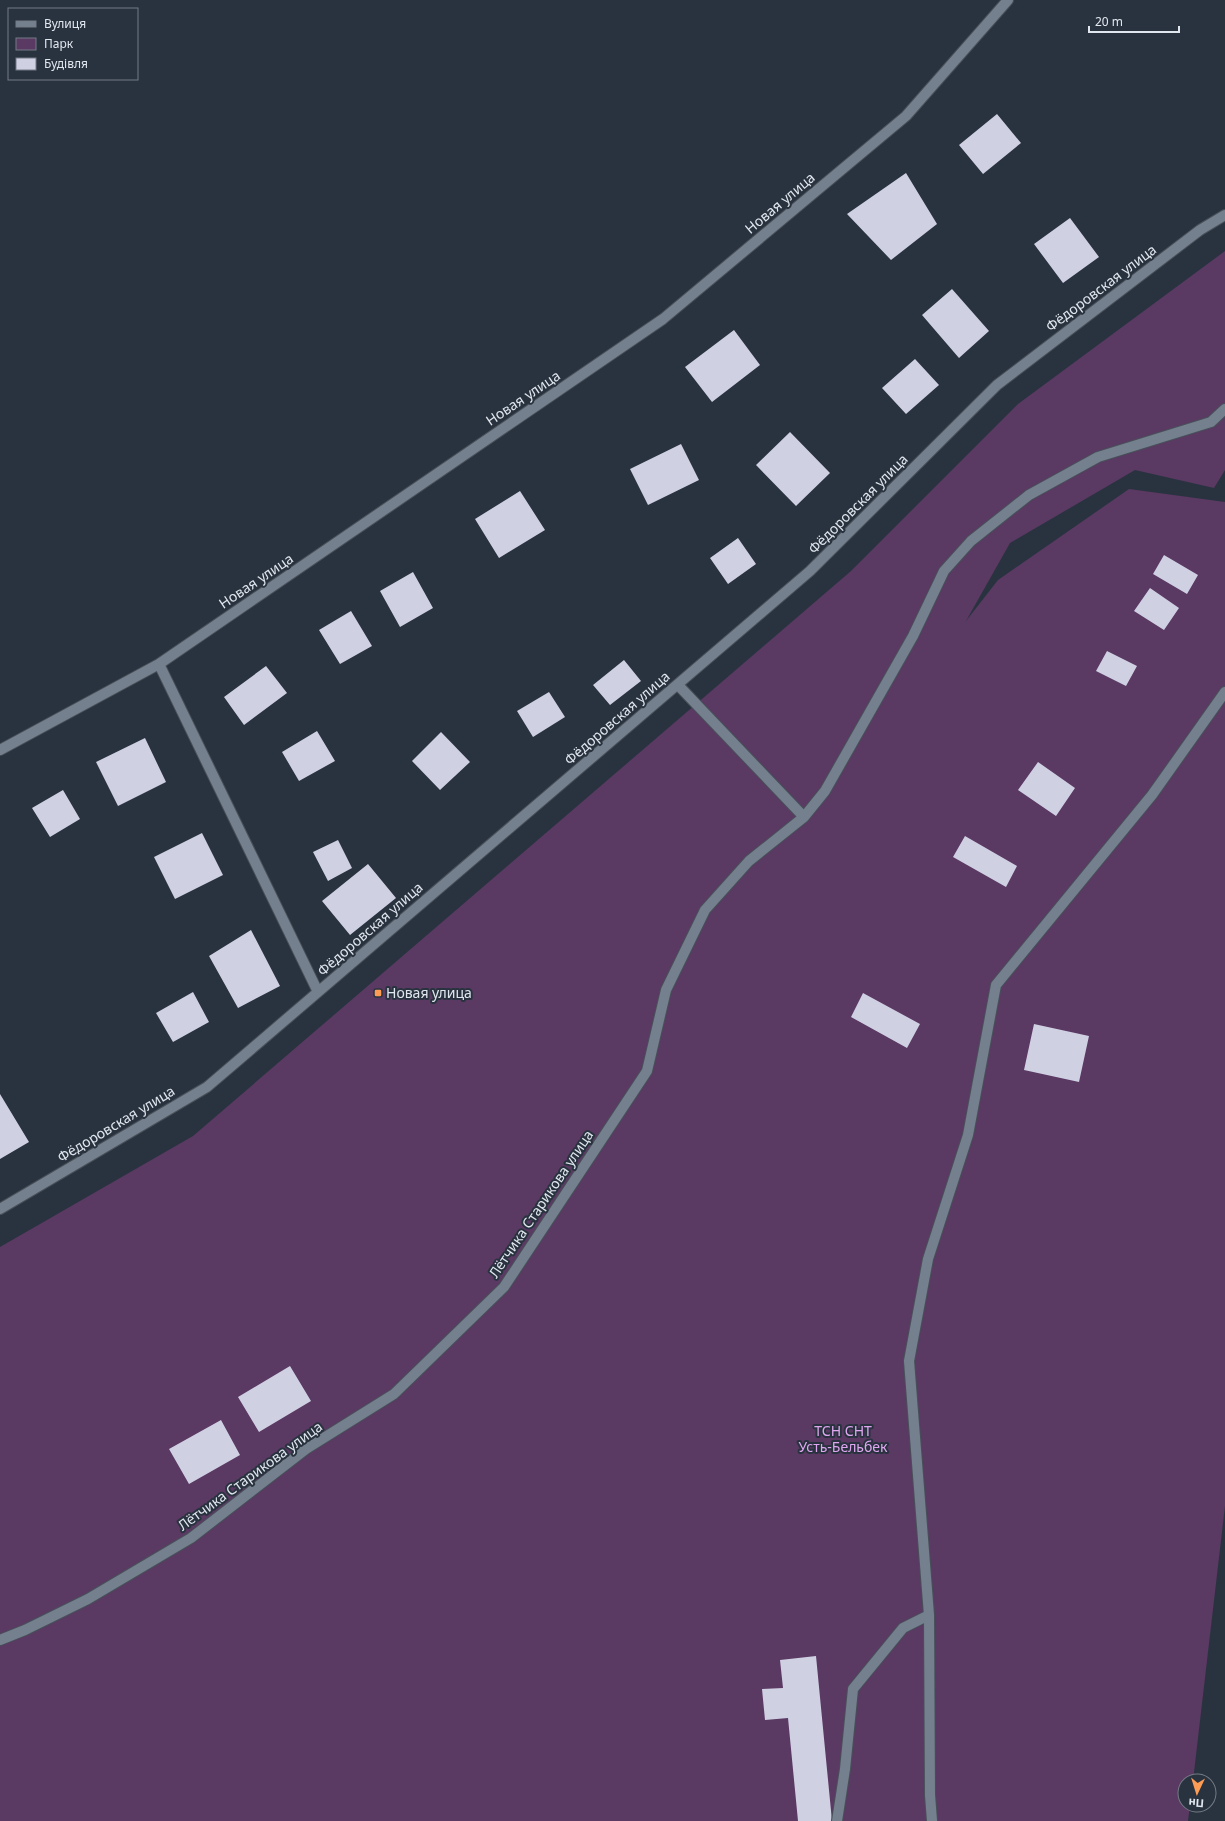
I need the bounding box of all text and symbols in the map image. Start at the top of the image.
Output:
legend [8,8,138,80]
scale bar [1089,8,1179,34]
text: 20 m [1095,13,1123,30]
text: Вулиця [44,15,86,32]
text: Парк [44,35,74,52]
text: Будівля [44,55,88,72]
street label: Новая улица [741,168,819,237]
street label: Фёдоровская улица [1042,240,1160,335]
street label: Новая улица [482,366,564,429]
street label: Фёдоровская улица [804,450,912,558]
street label: Новая улица [215,549,297,612]
street label: Фёдоровская улица [560,667,673,769]
street label: Фёдоровская улица [313,878,426,980]
place label: Новая улица [386,983,472,1002]
marker: Новая улица [373,988,383,998]
street label: Фёдоровская улица [53,1081,178,1166]
street label: Лётчика Старикова улица [484,1126,597,1281]
street label: Лётчика Старикова улица [174,1417,326,1535]
park label: ТСН СНТ Усть-Бельбек [799,1421,888,1456]
north arrow [1177,1773,1217,1813]
text: Пн [1188,1795,1205,1812]

